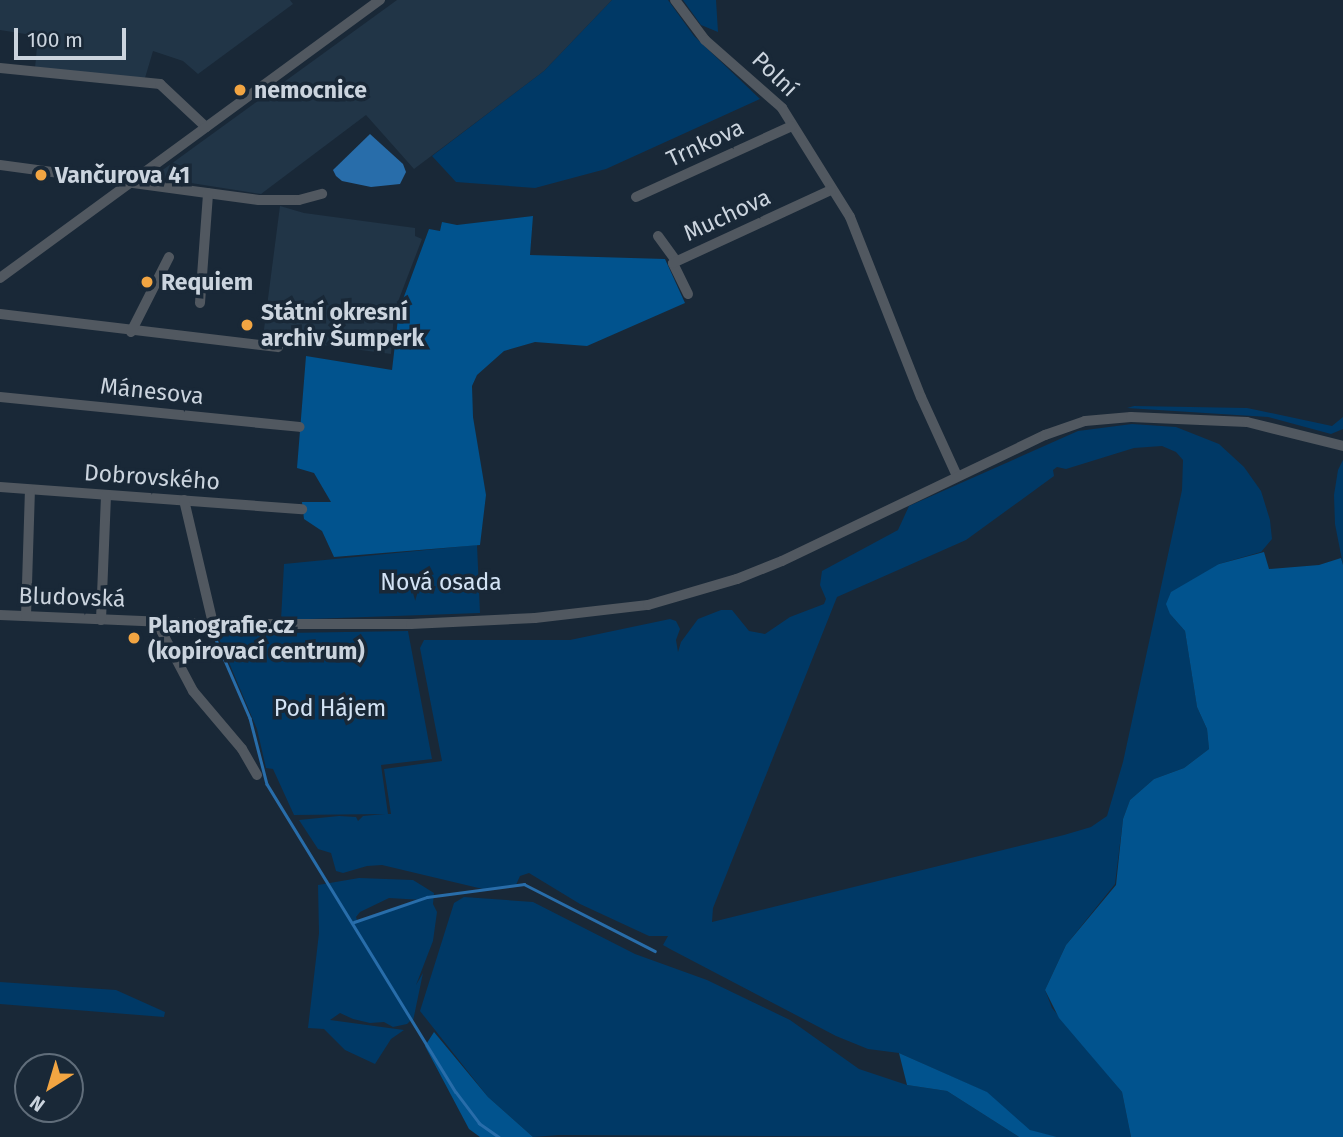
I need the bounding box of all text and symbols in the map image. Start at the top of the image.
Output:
scale bar [18,14,130,58]
text: 100 m [27,27,83,53]
street label: Polní [746,46,804,102]
place label: nemocnice [254,76,367,104]
marker: nemocnice [232,82,248,98]
street label: Trnkova [662,113,748,173]
place label: Vančurova 41 [55,161,190,189]
marker: Vančurova 41 [33,167,49,183]
street label: Muchova [679,183,775,247]
place label: Requiem [161,268,253,296]
marker: Requiem [139,274,155,290]
place label: Státní okresní archiv Šumperk [261,298,424,352]
marker: Státní okresní archiv Šumperk [239,317,255,333]
street label: Mánesova [99,372,205,410]
street label: Dobrovského [83,458,221,496]
park label: Nová osada [380,568,502,596]
street label: Bludovská [18,581,126,613]
place label: Planografie.cz (kopírovací centrum) [148,611,365,665]
marker: Planografie.cz (kopírovací centrum) [126,630,142,646]
park label: Pod Hájem [274,694,386,722]
north arrow [14,1053,84,1123]
text: N [25,1091,49,1117]

